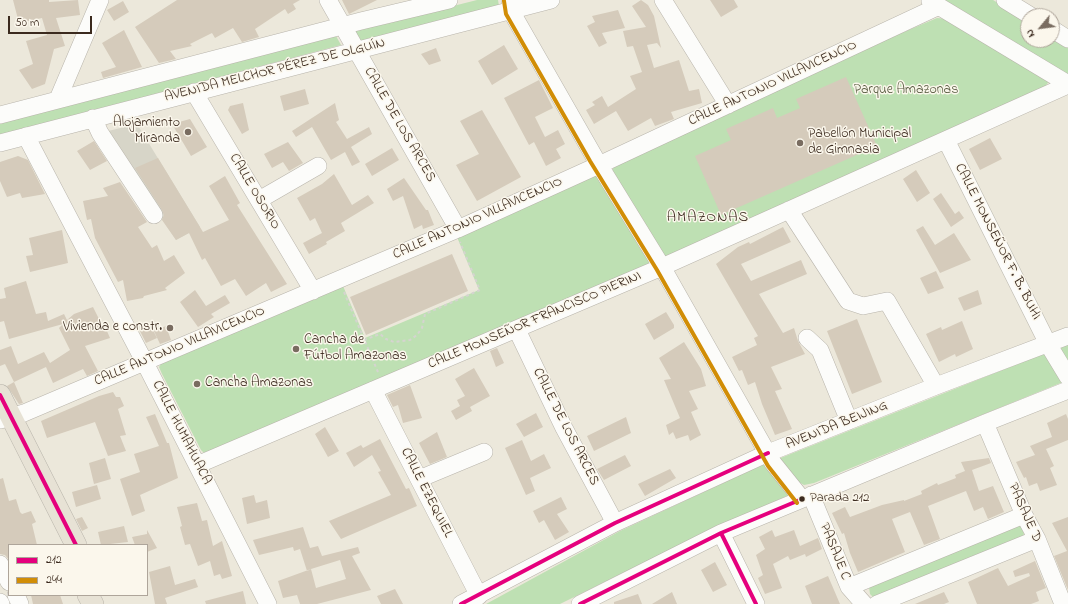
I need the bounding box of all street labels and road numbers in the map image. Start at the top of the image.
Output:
street label: AVENIDA MELCHOR PÉREZ DE OLGUÍN [163,35,387,107]
street label: CALLE ANTONIO VILLAVICENCIO [686,38,860,130]
street label: CALLE DE LOS ARCES [359,65,439,185]
street label: CALLE OSORIO [225,151,283,233]
street label: CALLE MONSEÑOR F. B. BUHI [950,161,1044,323]
street label: CALLE ANTONIO VILLAVICENCIO [391,174,565,264]
street label: CALLE MONSEÑOR FRANCISCO PIERINI [426,268,644,374]
street label: CALLE ANTONIO VILLAVICENCIO [92,303,268,391]
street label: CALLE DE LOS ARCES [528,366,602,488]
street label: CALLE HUMAHUACA [147,378,215,488]
street label: AVENIDA BEIJING [784,398,890,454]
street label: CALLE EZEQUIEL [396,445,456,541]
street label: PASAJE D [1004,481,1044,545]
street label: PASAJE C [815,521,853,583]

